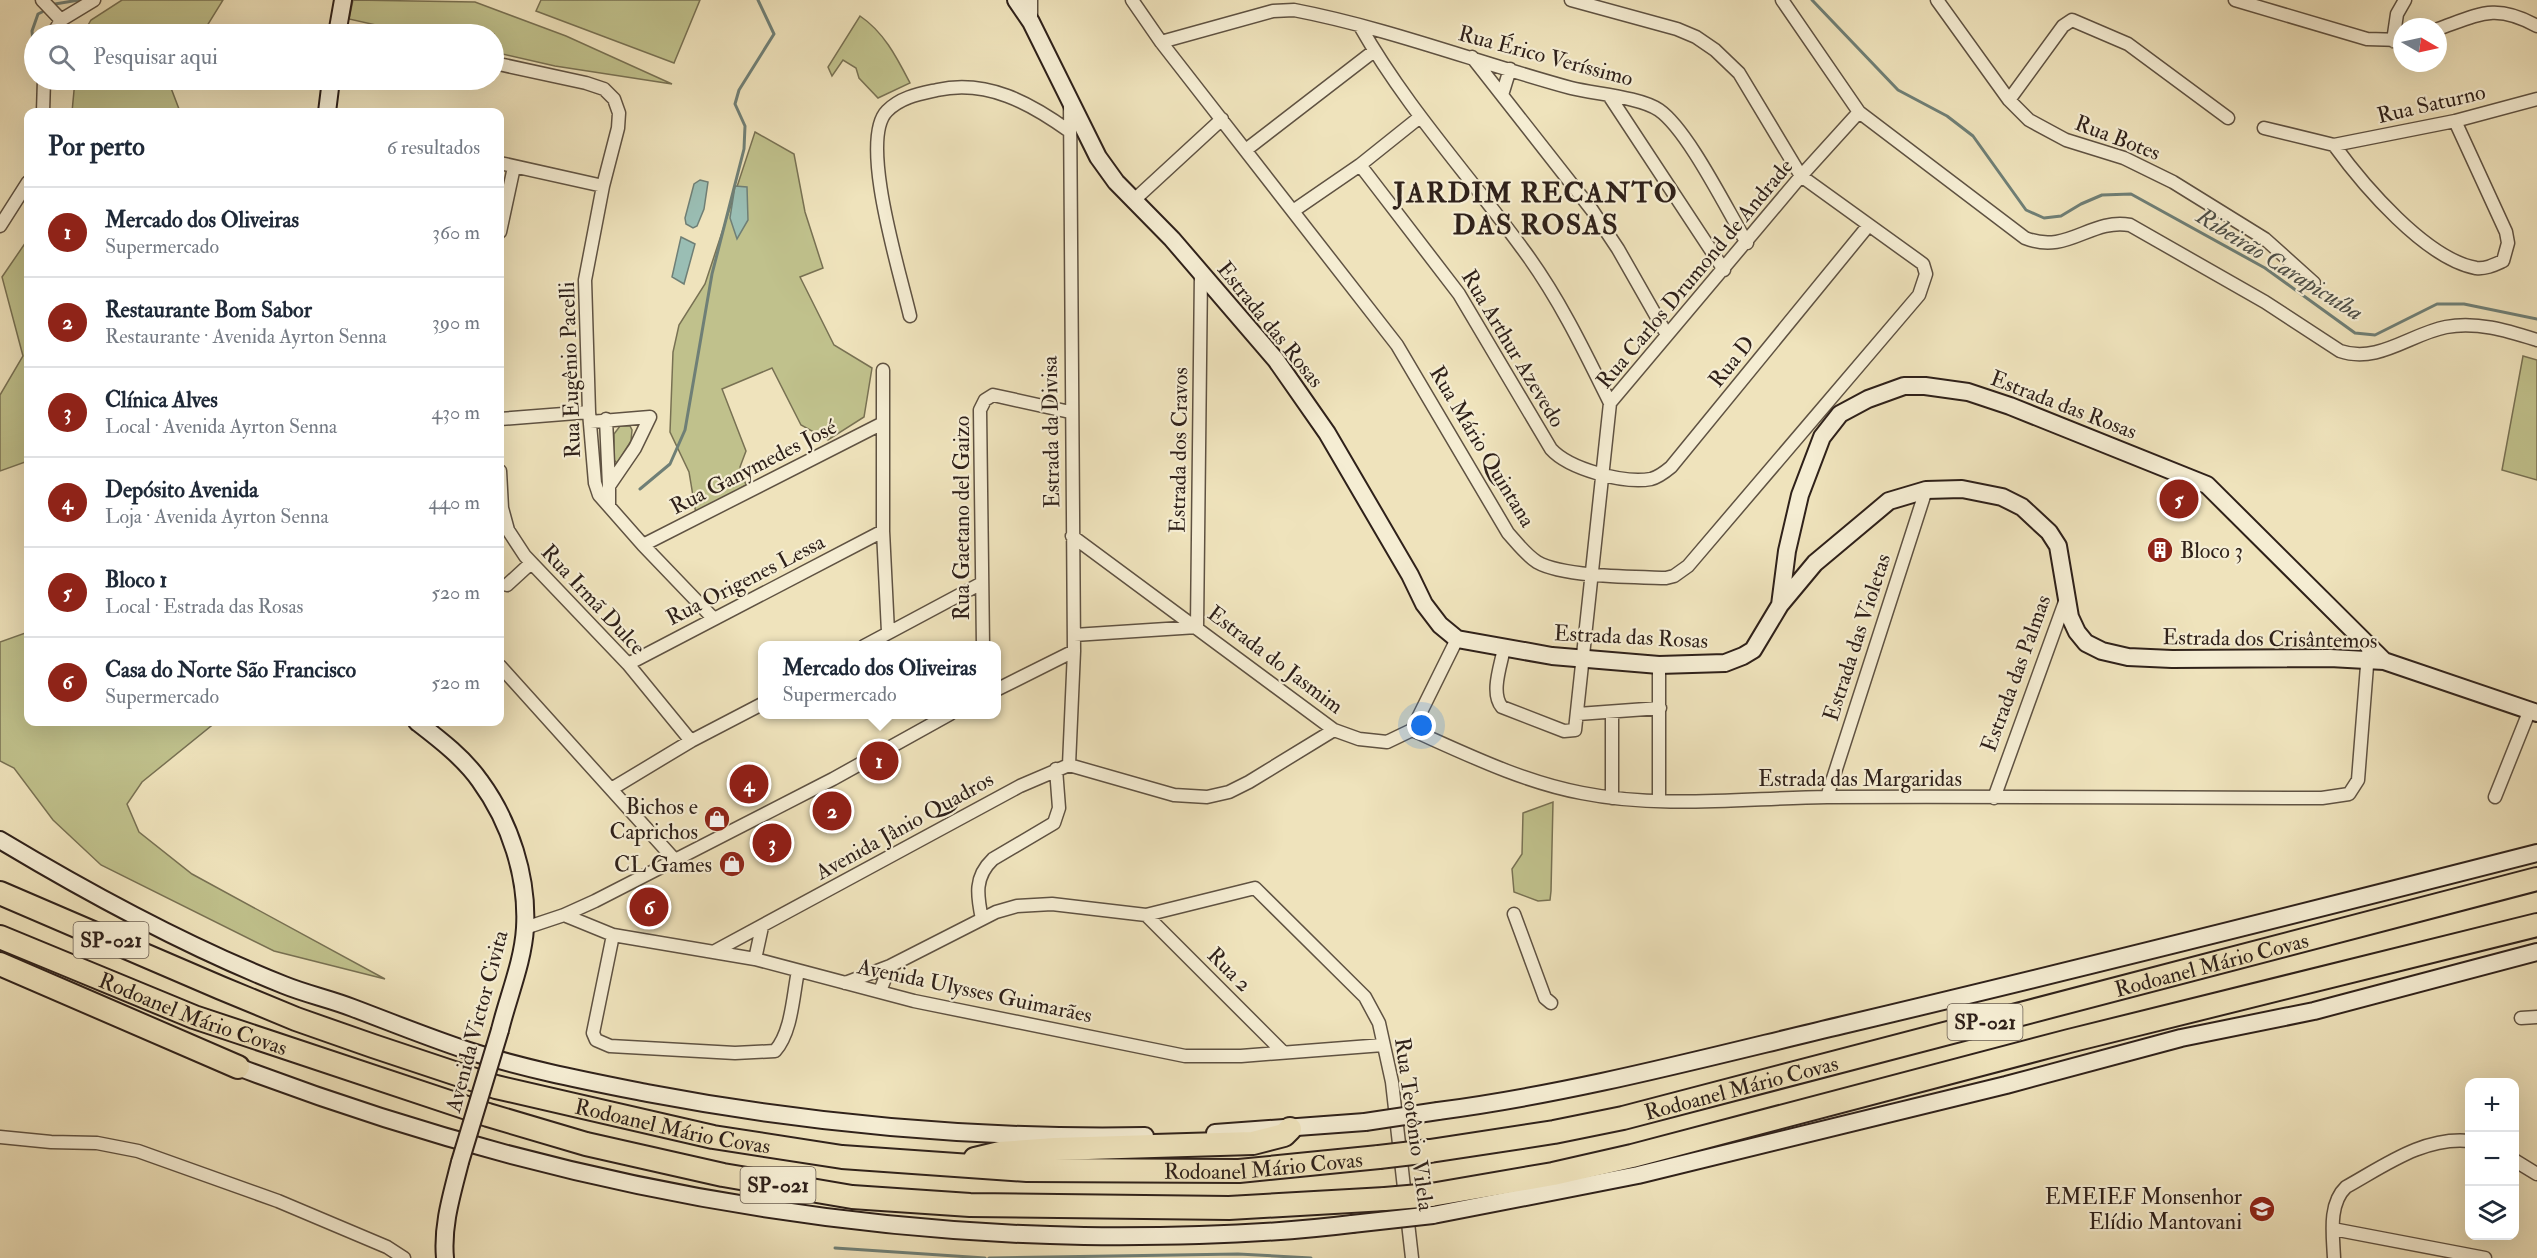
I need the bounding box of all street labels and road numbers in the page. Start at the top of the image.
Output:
street label: Rua Érico Veríssimo [1455,18,1637,93]
street label: Rua Saturno [2374,78,2488,130]
street label: Rua Botes [2071,109,2164,167]
street label: Rua Carlos Drumond de Andrade [1590,153,1799,394]
street label: Estrada das Rosas [1211,256,1330,393]
street label: Rua Arthur Azevedo [1455,265,1571,433]
street label: Rua Eugênio Pacelli [553,281,587,459]
street label: Rua D [1702,330,1761,393]
street label: Estrada da Divisa [1036,355,1066,508]
street label: Rua Mário Quintana [1423,361,1542,533]
street label: Estrada das Rosas [1986,364,2141,446]
street label: Estrada dos Cravos [1164,367,1194,533]
street label: Rua Ganymedes José [666,412,842,521]
street label: Rua Gaetano del Gaizo [948,416,976,620]
street label: Rua Origenes Lessa [661,527,830,632]
street label: Rua Irmã Dulce [535,538,652,661]
street label: Estrada das Violetas [1817,550,1897,725]
street label: Estrada das Palmas [1975,591,2057,756]
street label: Estrada do Jasmim [1202,599,1349,720]
street label: Estrada das Rosas [1553,619,1709,655]
street label: Estrada dos Crisântemos [2162,623,2378,655]
street label: Avenida Jânio Quadros [810,765,998,887]
street label: Estrada das Margaridas [1758,765,1962,793]
road number: SP-021 [74,922,148,958]
street label: Avenida Victor Civita [439,926,515,1116]
street label: Rodoanel Mário Covas [2112,926,2312,1004]
street label: Rua 2 [1201,942,1257,998]
street label: Avenida Ulysses Guimarães [854,952,1095,1030]
street label: Rodoanel Mário Covas [94,966,291,1062]
road number: SP-021 [1948,1004,2022,1040]
street label: Rua Teotônio Vilela [1388,1036,1440,1213]
street label: Rodoanel Mário Covas [1641,1049,1841,1127]
street label: Rodoanel Mário Covas [572,1093,772,1161]
street label: Rodoanel Mário Covas [1164,1146,1364,1186]
road number: SP-021 [740,1167,816,1203]

